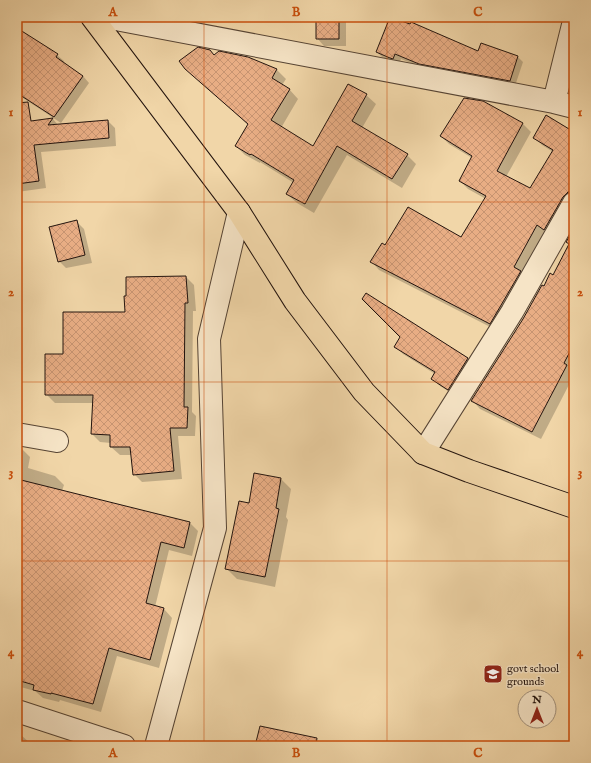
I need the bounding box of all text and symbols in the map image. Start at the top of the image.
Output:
text: A [108,4,119,21]
text: B [292,4,301,21]
text: C [473,4,483,21]
text: 1 [9,104,14,121]
text: 1 [578,104,583,121]
text: 2 [8,284,14,301]
text: 2 [577,284,583,301]
text: 3 [9,464,14,481]
text: 3 [578,464,583,481]
text: 4 [8,644,15,661]
text: 4 [577,644,584,661]
place label: govt school grounds [507,662,559,689]
school or university icon: govt school grounds [482,663,504,685]
north arrow [517,689,557,729]
text: N [531,693,542,707]
text: A [108,745,119,762]
text: B [292,745,301,762]
text: C [473,745,483,762]

